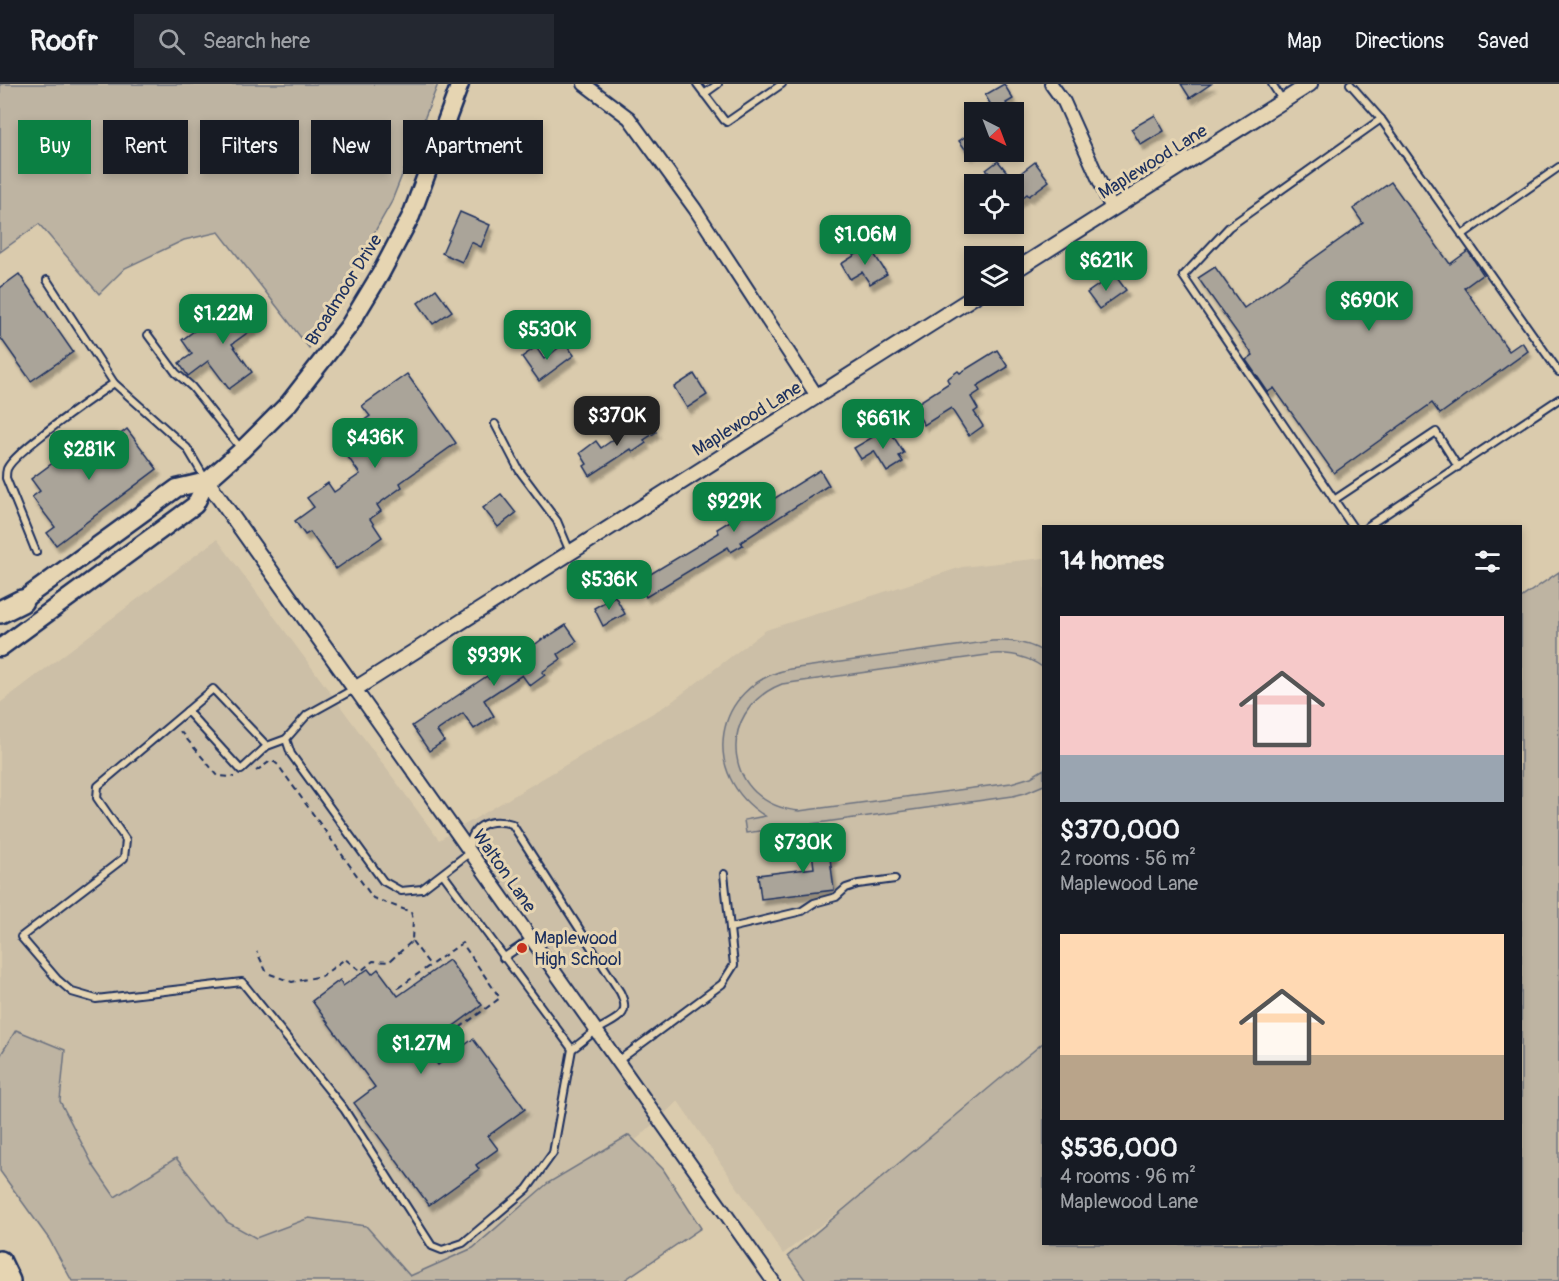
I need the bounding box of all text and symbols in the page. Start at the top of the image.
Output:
search box [134,14,554,68]
text: Roofr [30,24,98,59]
icon: search [155,25,188,58]
text: Search here [203,27,310,55]
text: Map [1287,28,1322,55]
text: Directions [1355,28,1444,55]
text: Saved [1477,28,1529,55]
north arrow [964,102,1024,162]
map controls [964,102,1024,306]
street label: Maplewood Lane [1094,119,1212,205]
chip: Buy [18,120,91,174]
chip: Rent [103,120,188,174]
chip: Filters [200,120,299,174]
chip: New [311,120,391,174]
chip: Apartment [403,120,543,174]
button: locate [964,174,1024,234]
pin: $1.06M [816,215,914,266]
text: $1.06M [834,222,896,247]
street label: Broadmoor Drive [301,230,388,350]
pin: $621K [1064,241,1148,292]
button: layers [964,246,1024,306]
text: $621K [1079,248,1133,273]
pin: $690K [1327,281,1411,332]
text: $690K [1340,288,1398,313]
pin: $1.22M [174,294,272,345]
text: $1.22M [193,301,253,326]
pin: $530K [505,310,589,361]
text: $530K [518,317,576,342]
street label: Maplewood Lane [688,376,806,462]
pin: $370K [575,396,659,447]
pin: $661K [841,399,925,450]
text: $370K [588,403,646,428]
text: $661K [856,406,910,431]
pin: $436K [333,418,417,469]
text: $436K [346,425,404,450]
pin: $281K [47,430,131,481]
text: $281K [63,437,115,462]
pin: $929K [692,482,776,533]
text: $929K [707,489,761,514]
text: 14 homes [1060,545,1164,577]
icon: filters [1471,545,1504,578]
pin: $536K [567,560,651,611]
text: $536K [581,567,637,592]
pin: $939K [452,636,536,687]
text: $939K [467,643,521,668]
icon: home [1228,655,1336,763]
text: $370,000 [1060,814,1180,846]
pin: $730K [761,823,845,874]
street label: Walton Lane [467,825,541,917]
text: $730K [774,830,832,855]
text: 2 rooms · 56 m² [1060,846,1196,871]
text: Maplewood Lane [1060,871,1198,896]
place label: Maplewood High School [534,927,622,971]
marker: Maplewood High School [515,941,529,955]
icon: home [1228,973,1336,1081]
pin: $1.27M [372,1024,470,1075]
text: $1.27M [391,1031,451,1056]
text: $536,000 [1060,1132,1178,1164]
text: 4 rooms · 96 m² [1060,1164,1196,1189]
text: Maplewood Lane [1060,1189,1198,1214]

